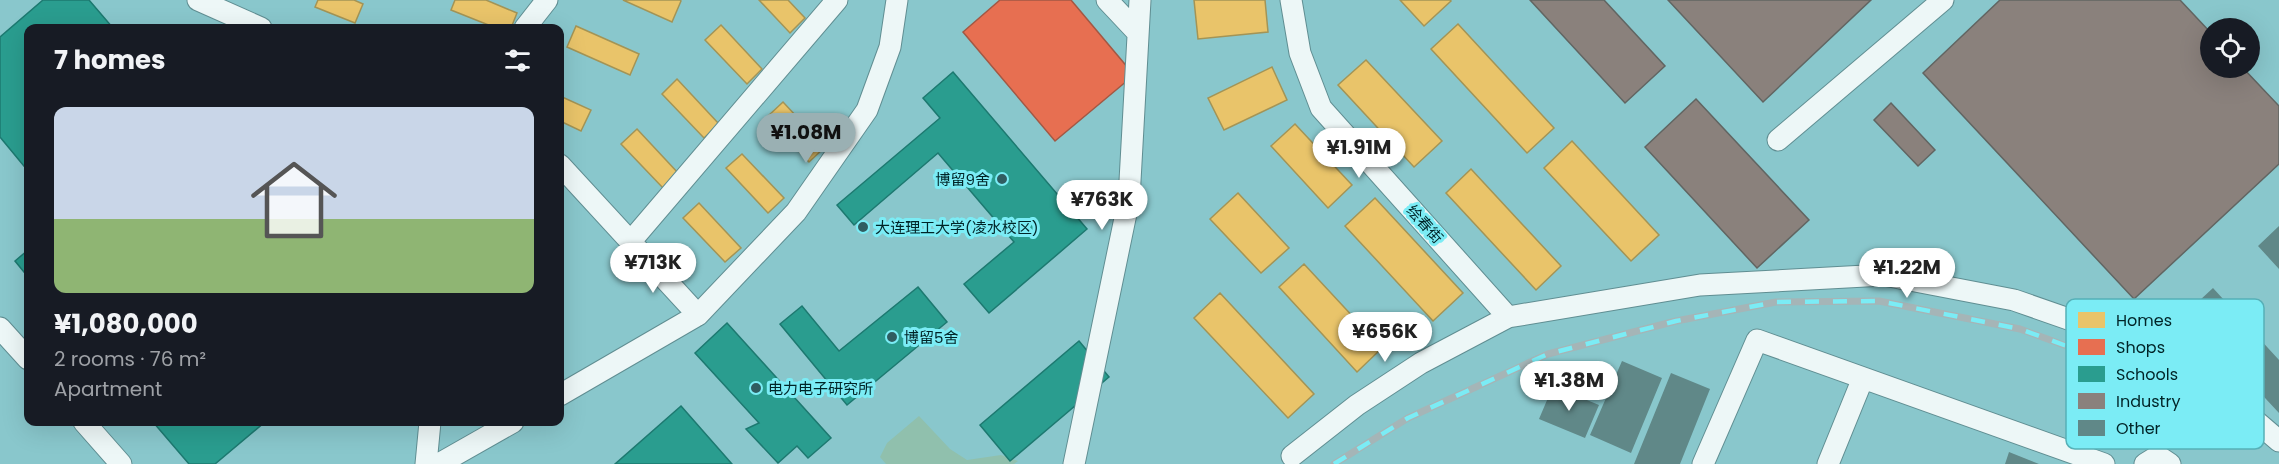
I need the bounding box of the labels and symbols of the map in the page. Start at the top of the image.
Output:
pin: ¥1.08M [757,113,855,164]
pin: ¥1.91M [1310,128,1408,179]
place label: 博留9舍 [936,169,990,190]
marker: 博留9舍 [995,172,1009,186]
pin: ¥763K [1060,180,1144,231]
street label: 绘春街 [1402,200,1448,248]
place label: 大连理工大学(凌水校区) [875,217,1039,238]
marker: 大连理工大学(凌水校区) [856,220,870,234]
pin: ¥713K [611,243,695,294]
pin: ¥1.22M [1858,248,1956,299]
legend [2066,299,2264,449]
text: Homes [2116,309,2172,332]
pin: ¥656K [1343,312,1427,363]
place label: 博留5舍 [904,327,958,348]
marker: 博留5舍 [885,330,899,344]
text: Shops [2116,336,2165,359]
pin: ¥1.38M [1520,361,1618,412]
text: Schools [2116,363,2178,386]
place label: 电力电子研究所 [768,378,873,399]
marker: 电力电子研究所 [749,381,763,395]
text: Industry [2116,390,2180,413]
text: Other [2116,417,2161,440]

